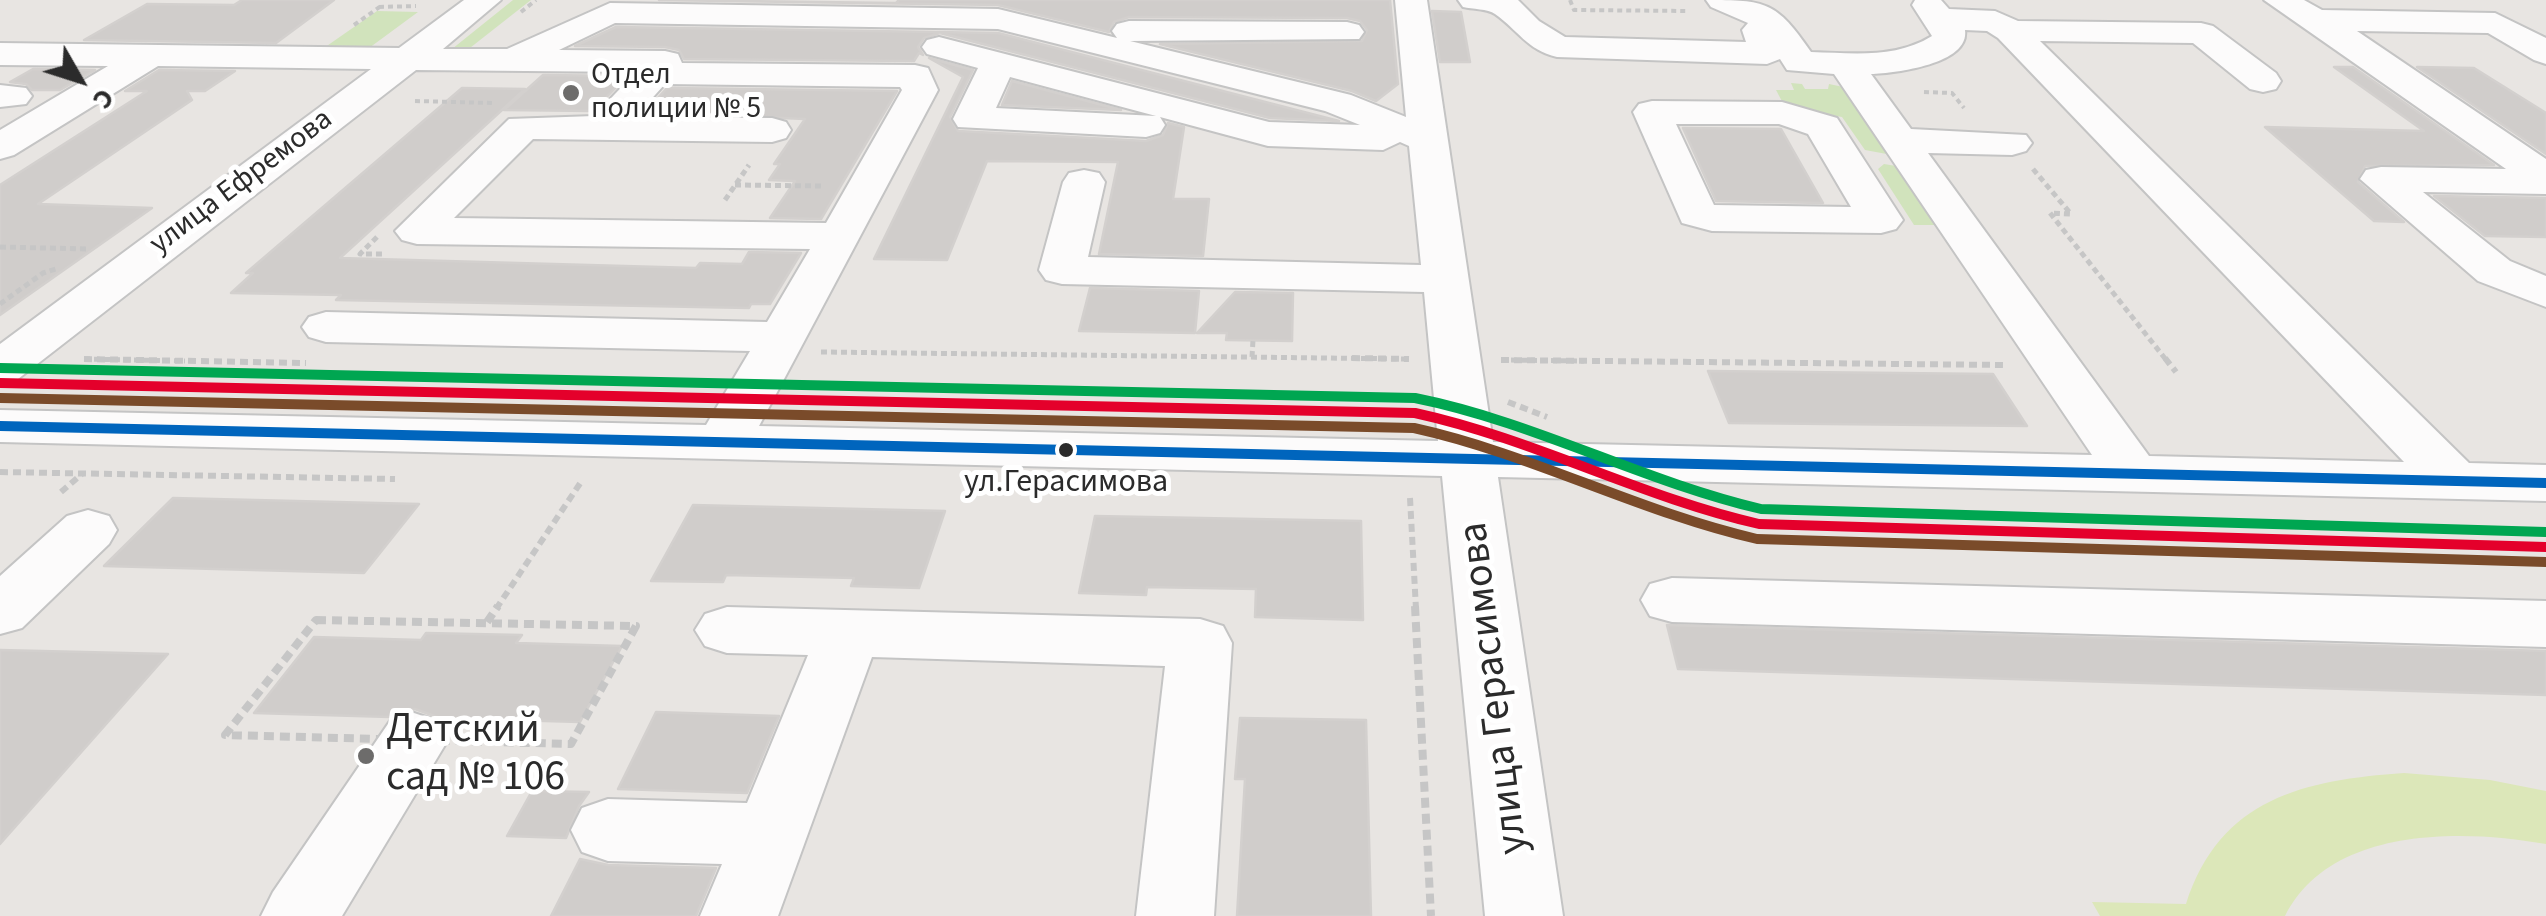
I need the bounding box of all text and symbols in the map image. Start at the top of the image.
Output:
north arrow [30,30,130,130]
place label: Отдел полиции № 5 [591,58,761,128]
text: С [83,80,124,118]
marker: Отдел полиции № 5 [560,82,582,104]
street label: улица Ефремова [144,103,340,263]
marker: ул.Герасимова [1056,440,1076,460]
place label: ул.Герасимова [964,465,1168,503]
street label: улица Герасимова [1451,519,1541,857]
place label: Детский сад № 106 [386,707,565,806]
marker: Детский сад № 106 [355,745,377,767]

